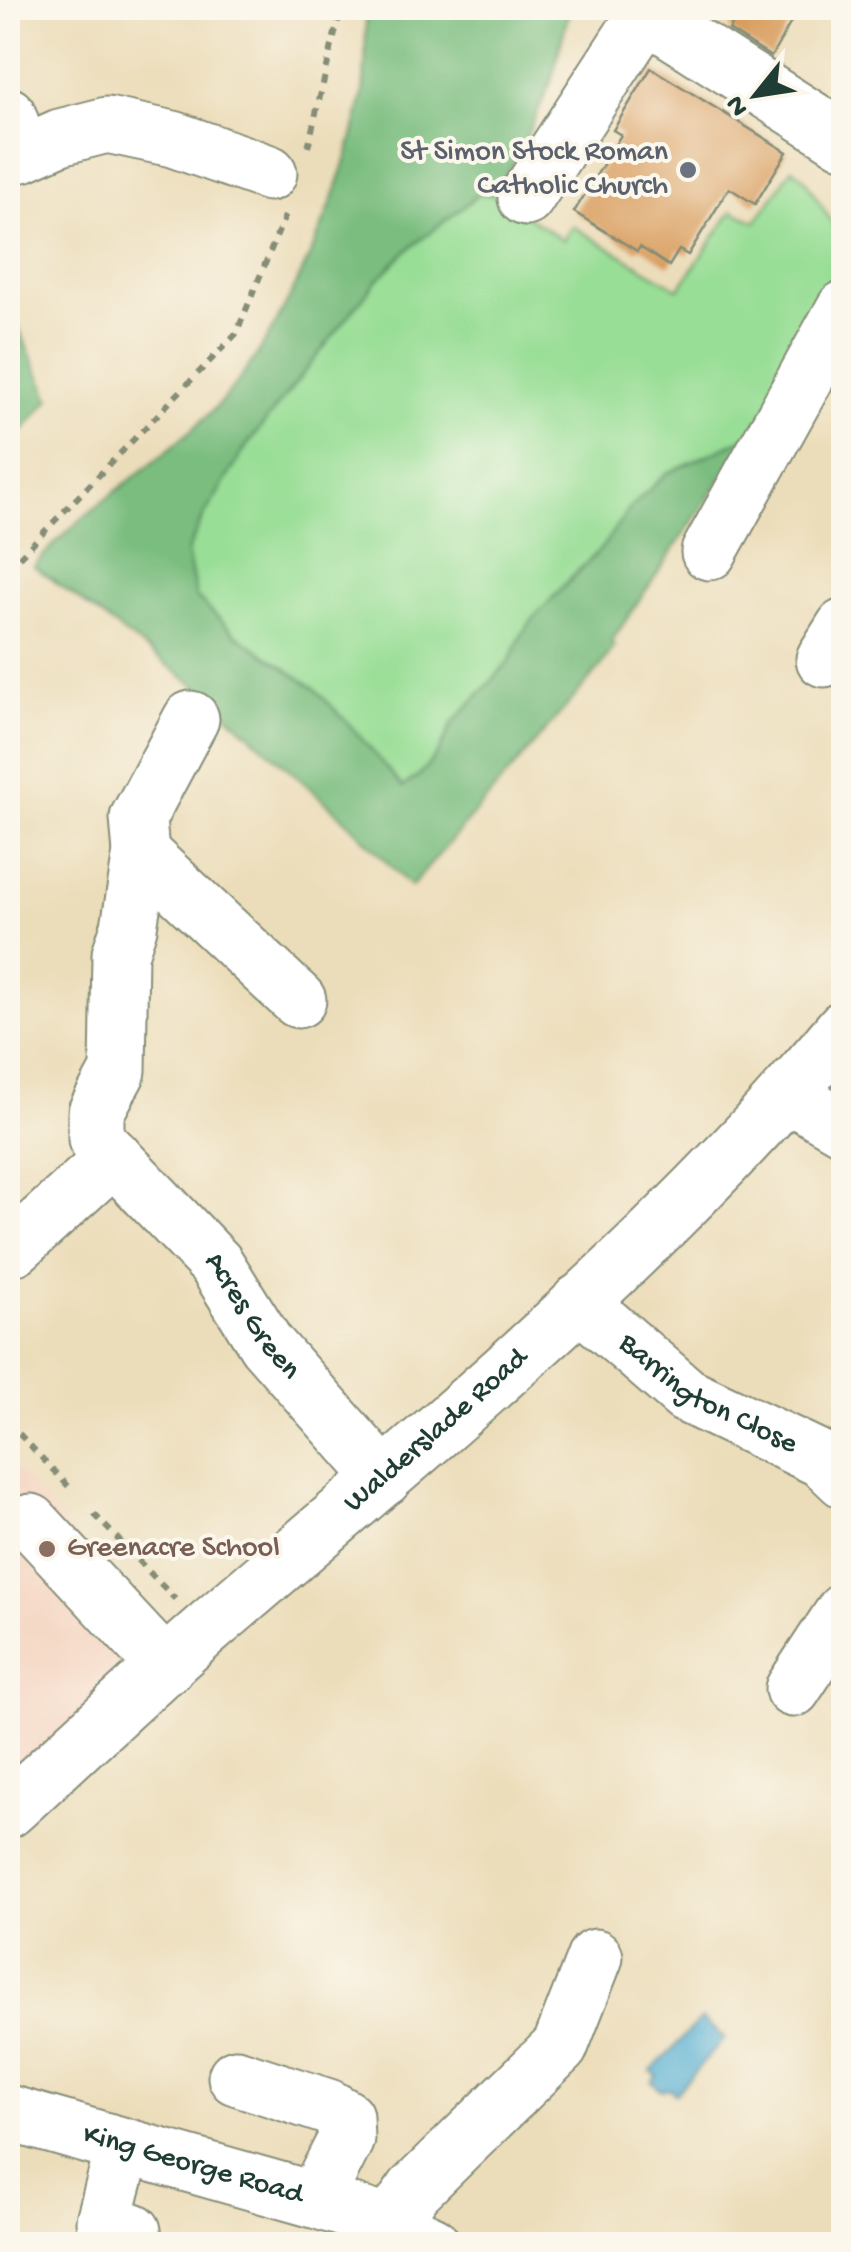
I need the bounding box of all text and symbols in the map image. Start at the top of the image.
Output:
north arrow [706,45,806,145]
text: N [719,89,757,121]
place label: St Simon Stock Roman Catholic Church [400,136,668,205]
marker: St Simon Stock Roman Catholic Church [677,159,699,181]
street label: Acres Green [196,1245,307,1387]
street label: Barrington Close [610,1326,803,1463]
street label: Walderslade Road [337,1340,537,1521]
place label: Greenacre School [67,1532,280,1567]
marker: Greenacre School [36,1538,58,1560]
street label: King George Road [79,2118,309,2214]

